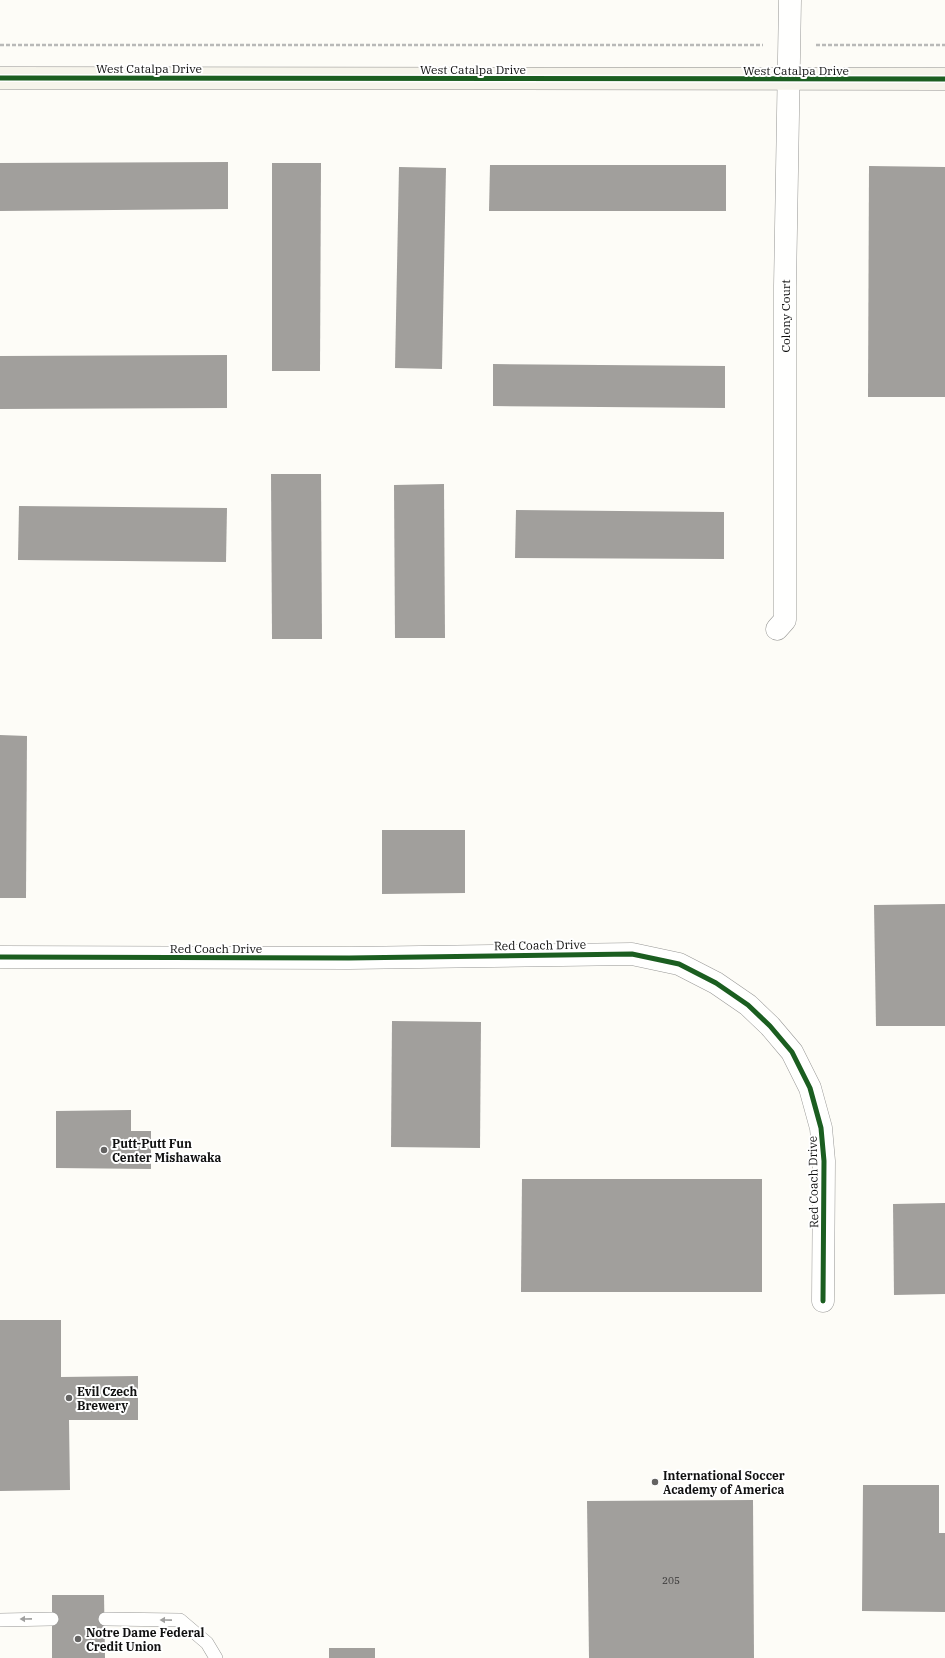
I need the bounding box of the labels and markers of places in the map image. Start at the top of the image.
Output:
place label: Putt-Putt Fun Center Mishawaka [112,1136,221,1165]
marker: Putt-Putt Fun Center Mishawaka [99,1145,109,1155]
place label: Evil Czech Brewery [77,1384,138,1413]
marker: Evil Czech Brewery [64,1393,74,1403]
place label: International Soccer Academy of America [663,1468,785,1497]
marker: International Soccer Academy of America [650,1477,660,1487]
place label: Notre Dame Federal Credit Union [86,1625,204,1654]
marker: Notre Dame Federal Credit Union [73,1634,83,1644]

